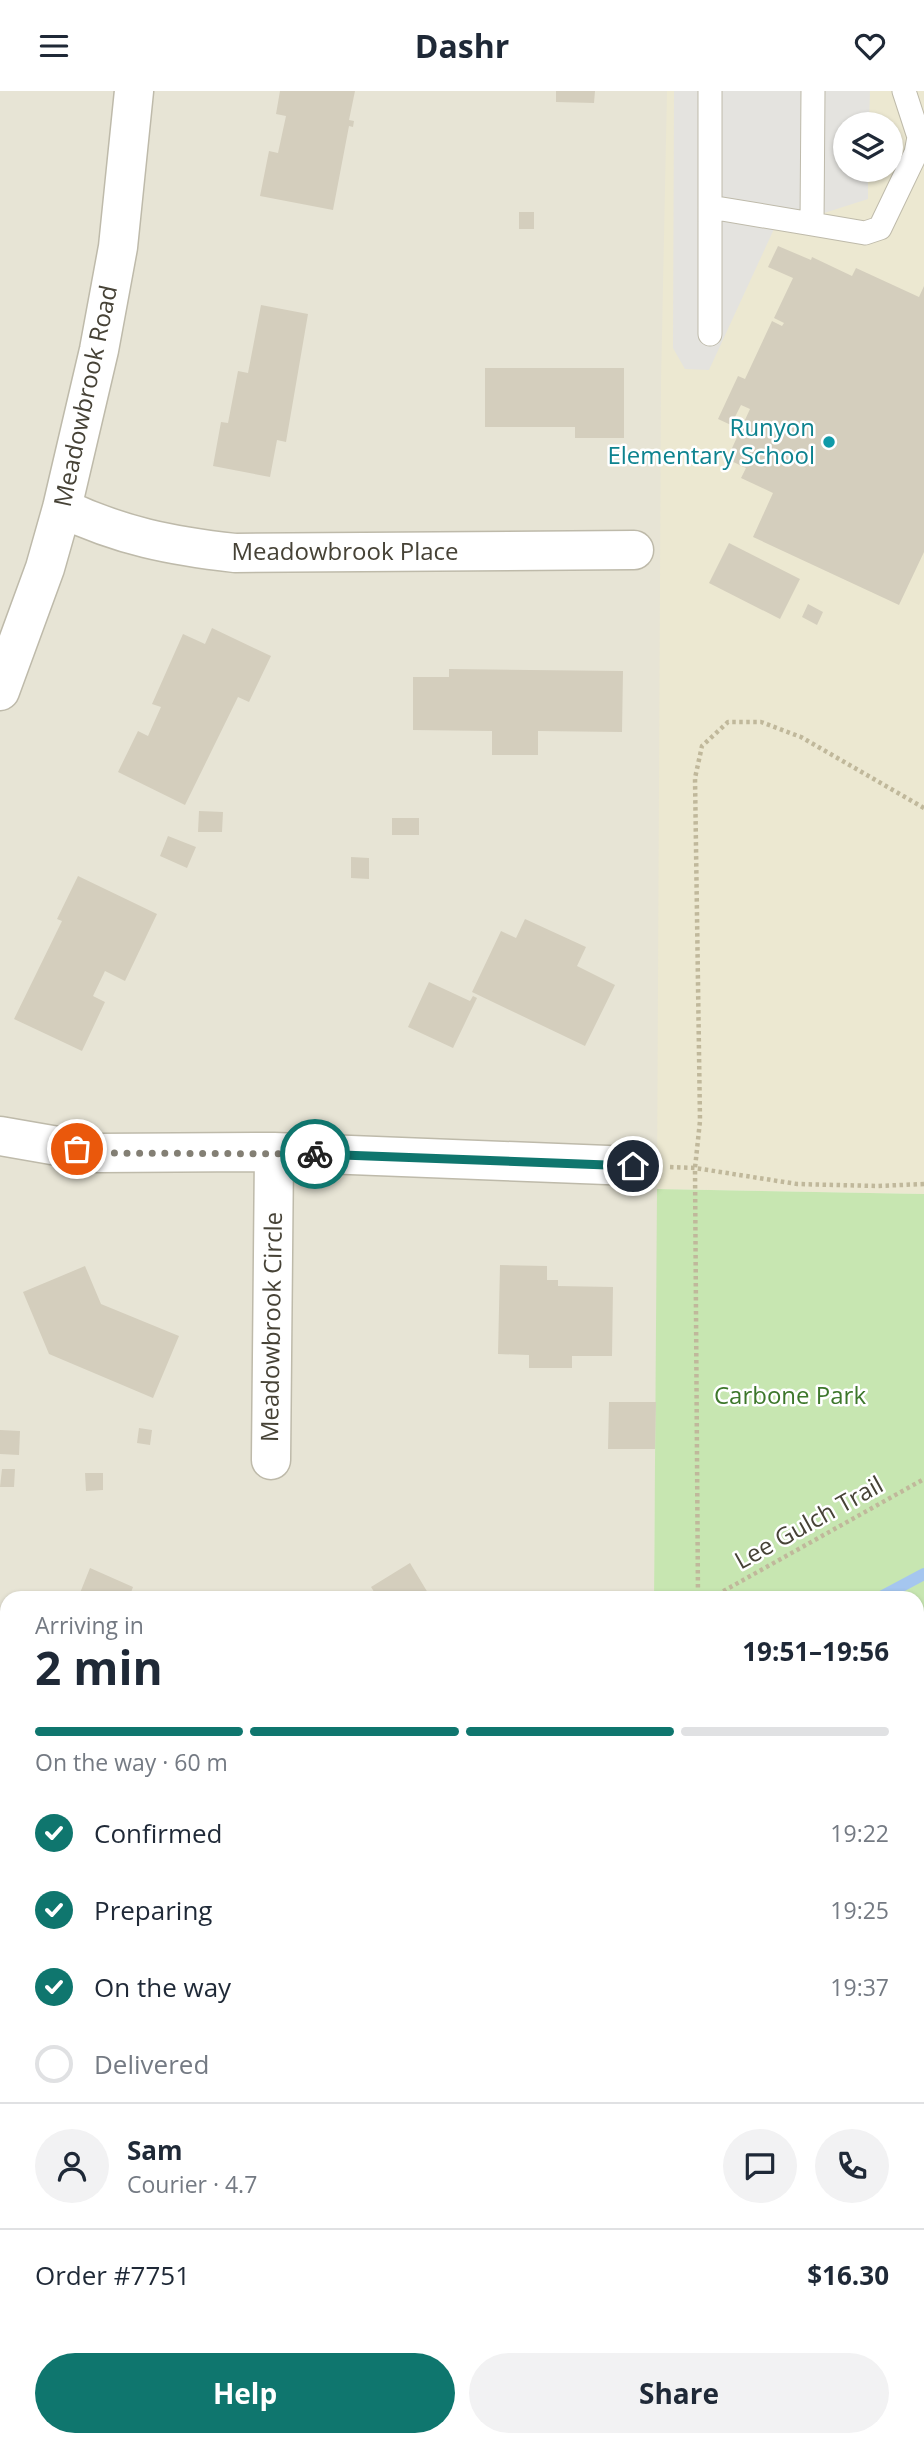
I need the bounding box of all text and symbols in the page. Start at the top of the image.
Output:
text: Dashr [415,24,509,67]
icon: menu [35,27,73,65]
icon: heart [851,27,889,65]
map controls [833,112,903,182]
button: layers [833,112,903,182]
street label: Meadowbrook Road [45,282,124,509]
place label: Runyon Elementary School [607,410,815,471]
marker: Runyon Elementary School [821,434,837,450]
street label: Meadowbrook Place [231,534,459,567]
pin [47,1119,107,1179]
courier [280,1119,350,1189]
icon: bag [58,1130,96,1168]
icon: bike [296,1135,334,1173]
pin [603,1136,663,1196]
icon: home [614,1147,652,1185]
street label: Meadowbrook Circle [252,1212,289,1442]
park label: Carbone Park [714,1378,866,1411]
street label: Lee Gulch Trail [728,1467,888,1576]
text: Arriving in [35,1609,144,1641]
text: 19:51–19:56 [742,1633,889,1669]
text: 2 min [35,1636,163,1698]
text: On the way · 60 m [35,1746,228,1778]
icon: check [35,1814,73,1852]
text: Confirmed [94,1815,222,1851]
text: 19:22 [830,1817,889,1849]
icon: check [35,1891,73,1929]
text: Preparing [94,1892,212,1928]
text: 19:25 [830,1894,889,1926]
icon: check [35,1968,73,2006]
text: On the way [94,1969,231,2005]
text: 19:37 [830,1971,889,2003]
text: Delivered [94,2046,209,2082]
button: person [35,2129,109,2203]
button: chat [723,2129,797,2203]
button: phone [815,2129,889,2203]
text: Sam [127,2132,183,2168]
text: Courier · 4.7 [127,2168,257,2200]
text: Order #7751 [35,2257,190,2293]
text: $16.30 [807,2257,889,2293]
button: Help [35,2353,455,2433]
button: Share [469,2353,889,2433]

